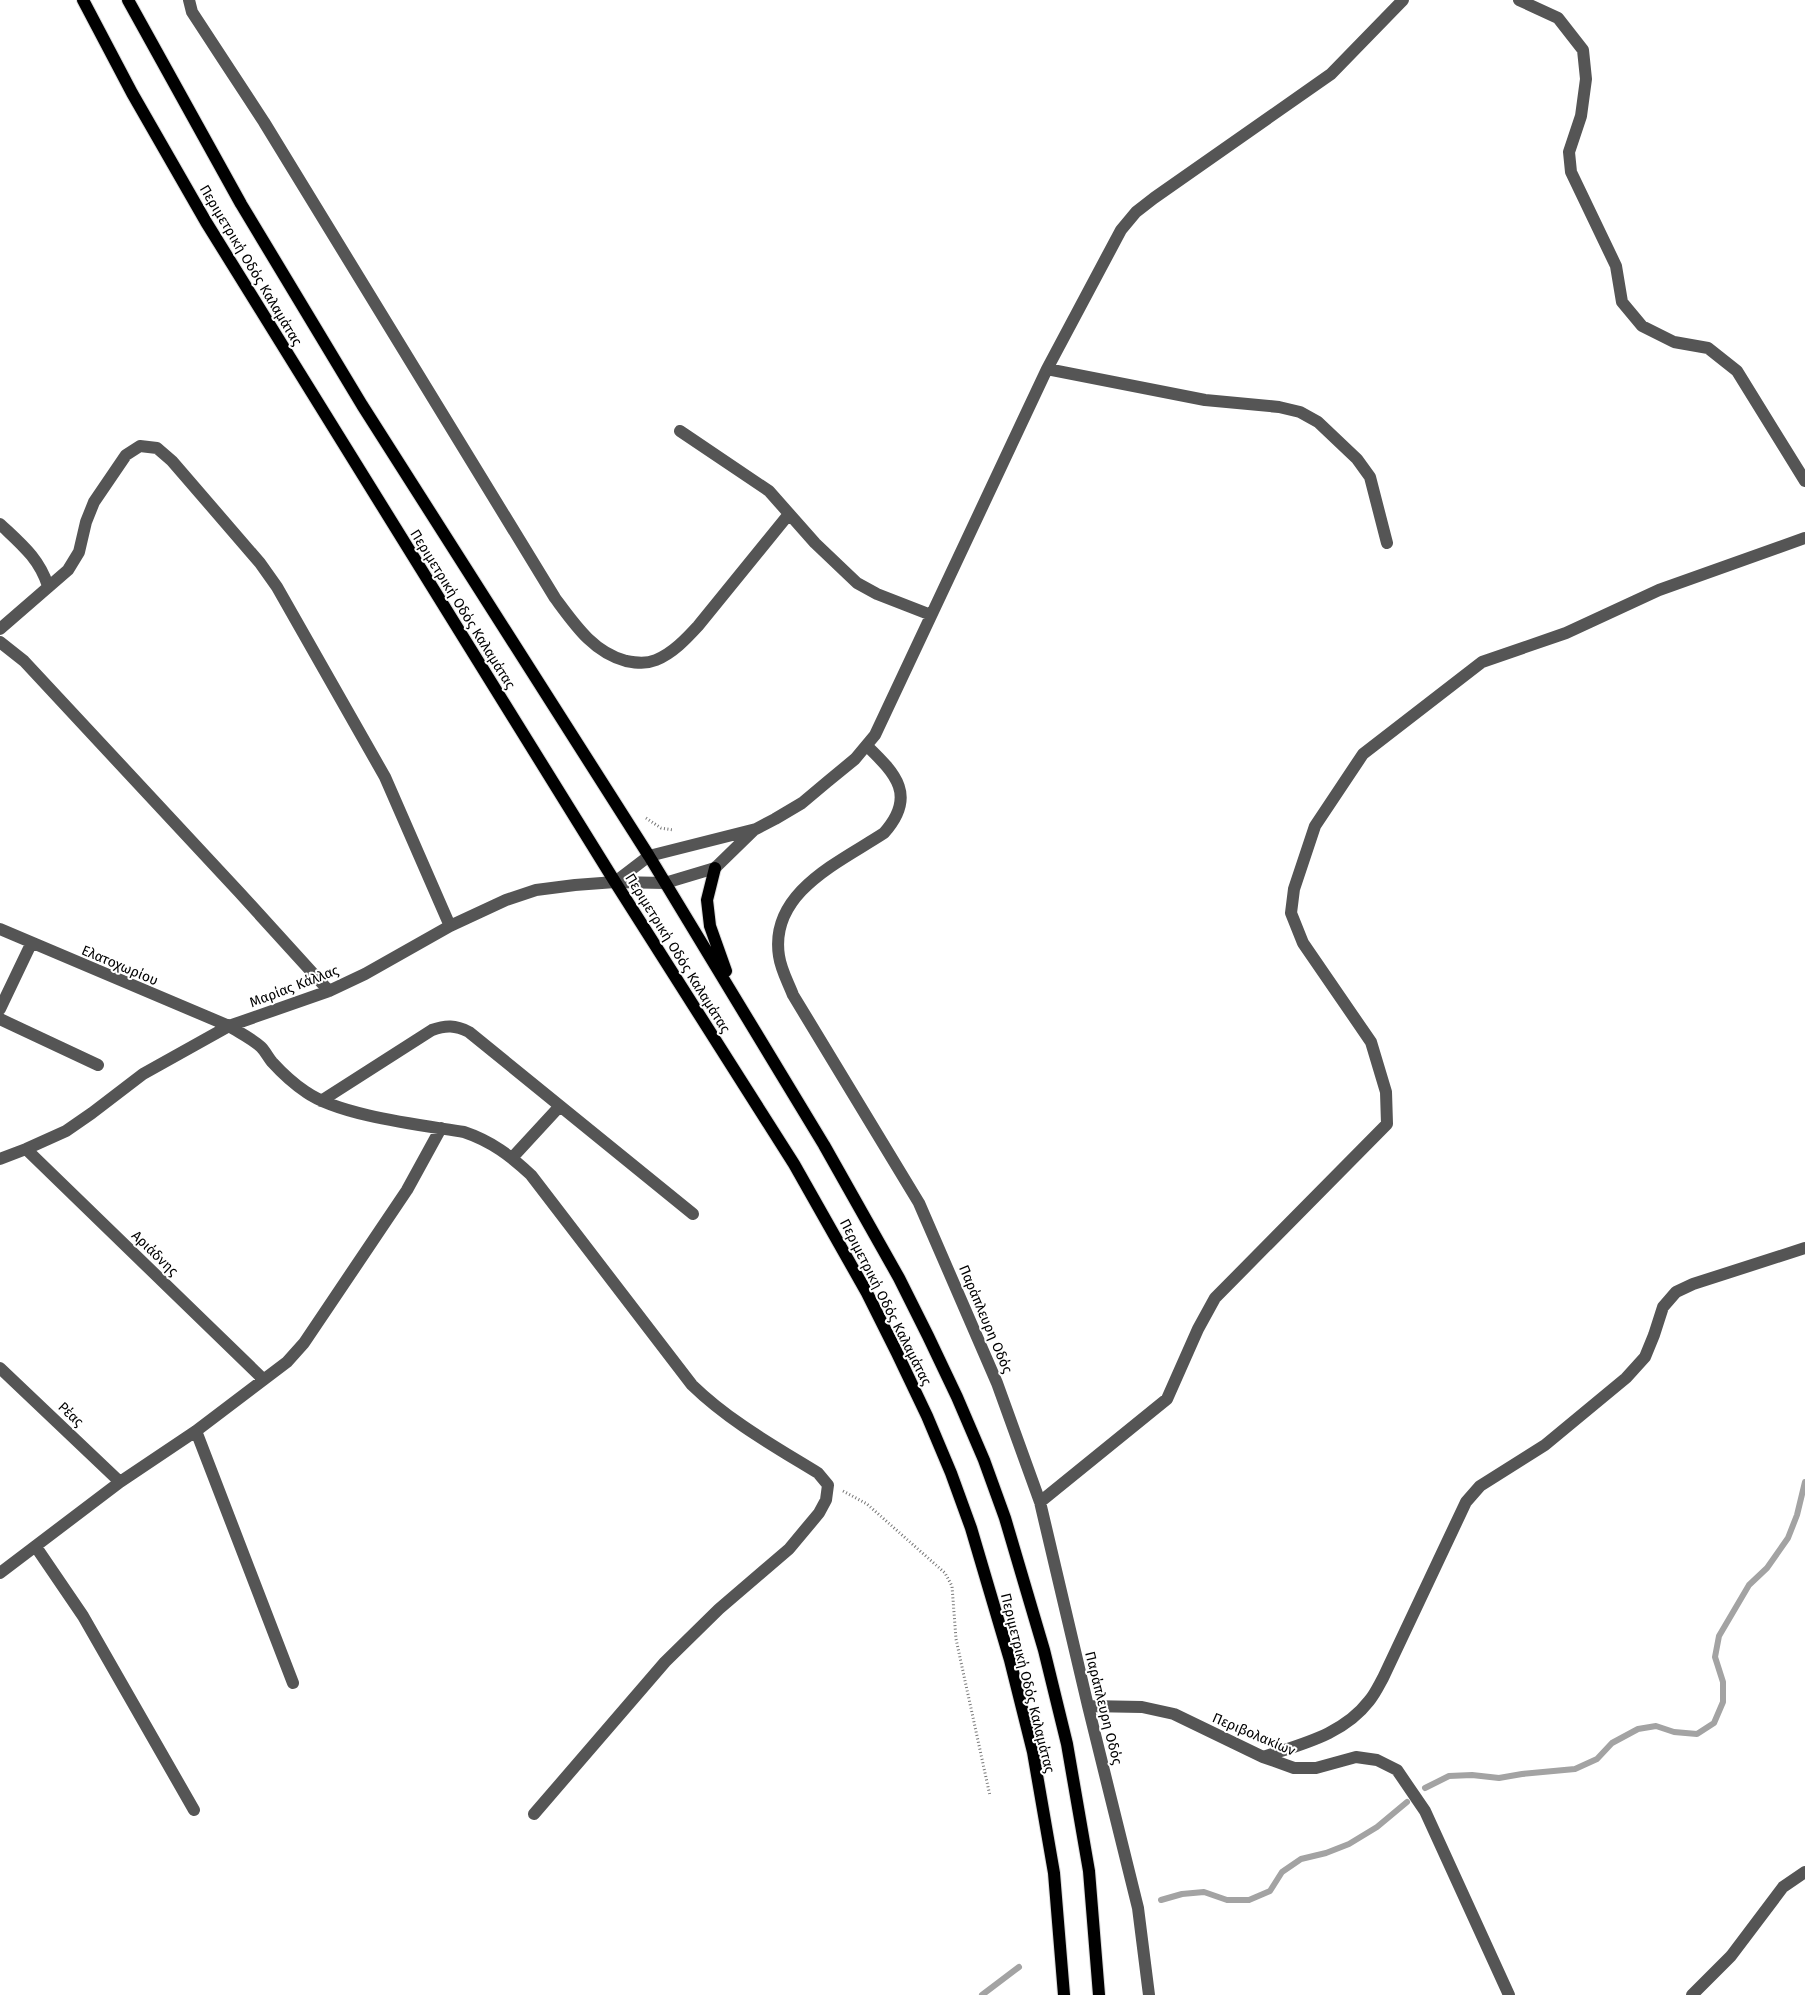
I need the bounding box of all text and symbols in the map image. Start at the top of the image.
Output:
street label: Περιμετρική Οδός Καλαμάτας [196,182,306,349]
street label: Περιμετρική Οδός Καλαμάτας [406,526,519,692]
street label: Περιμετρική Οδός Καλαμάτας [621,870,734,1036]
street label: Ελατοχωρίου [79,942,161,989]
street label: Μαρίας Κάλλας [247,962,342,1011]
street label: Περιμετρική Οδός Καλαμάτας [836,1216,935,1389]
street label: Αριάδνης [128,1227,182,1280]
street label: Παράπλευρη Οδός [955,1262,1016,1376]
street label: Ρέας [54,1398,87,1431]
street label: Περιμετρική Οδός Καλαμάτας [997,1591,1058,1775]
street label: Παράπλευρη Οδός [1081,1650,1126,1767]
street label: Περιβολακίων [1210,1709,1298,1760]

